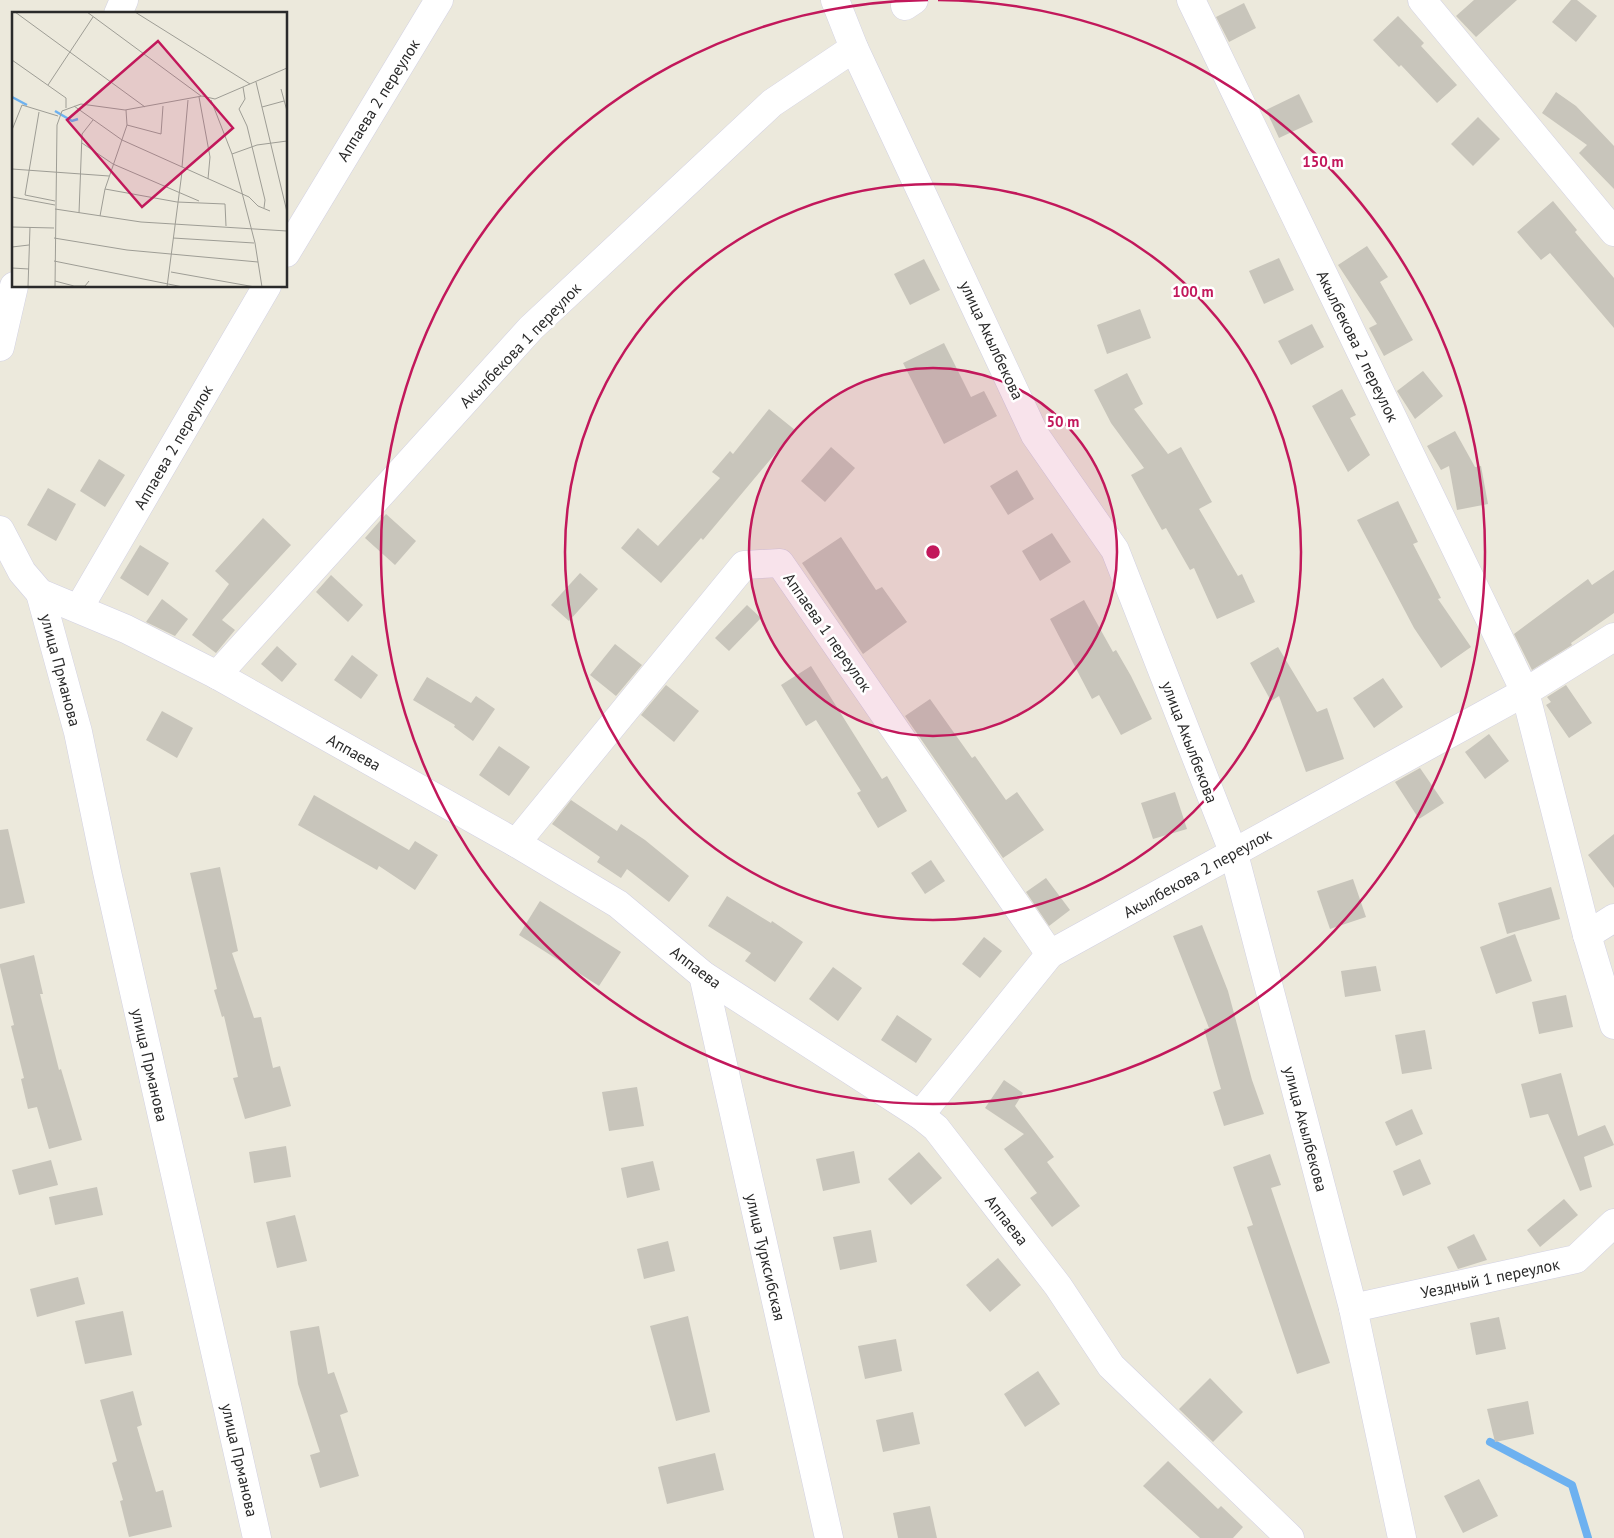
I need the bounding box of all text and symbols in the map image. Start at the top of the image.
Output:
inset map [12,12,288,288]
street label: Аппаева 2 переулок [332,35,424,165]
text: 150 m [1302,152,1344,171]
street label: Акылбекова 2 переулок [1313,267,1404,425]
street label: улица Акылбекова [956,277,1028,403]
street label: Акылбекова 1 переулок [455,278,585,412]
text: 100 m [1172,282,1214,301]
street label: Аппаева 2 переулок [129,381,217,513]
text: 50 m [1047,412,1079,431]
centre of rings [924,543,942,561]
street label: Аппаева 1 переулок [780,569,877,696]
street label: улица Прманова [36,612,86,728]
street label: улица Акылбекова [1158,678,1222,806]
street label: Аппаева [324,729,384,775]
street label: Акылбекова 2 переулок [1119,824,1275,922]
street label: Аппаева [667,941,725,993]
street label: улица Прманова [127,1006,173,1124]
street label: улица Акылбекова [1280,1064,1332,1194]
street label: улица Турксибская [742,1191,790,1323]
street label: Аппаева [981,1191,1033,1249]
street label: Уездный 1 переулок [1419,1253,1562,1302]
street label: улица Прманова [217,1401,263,1519]

